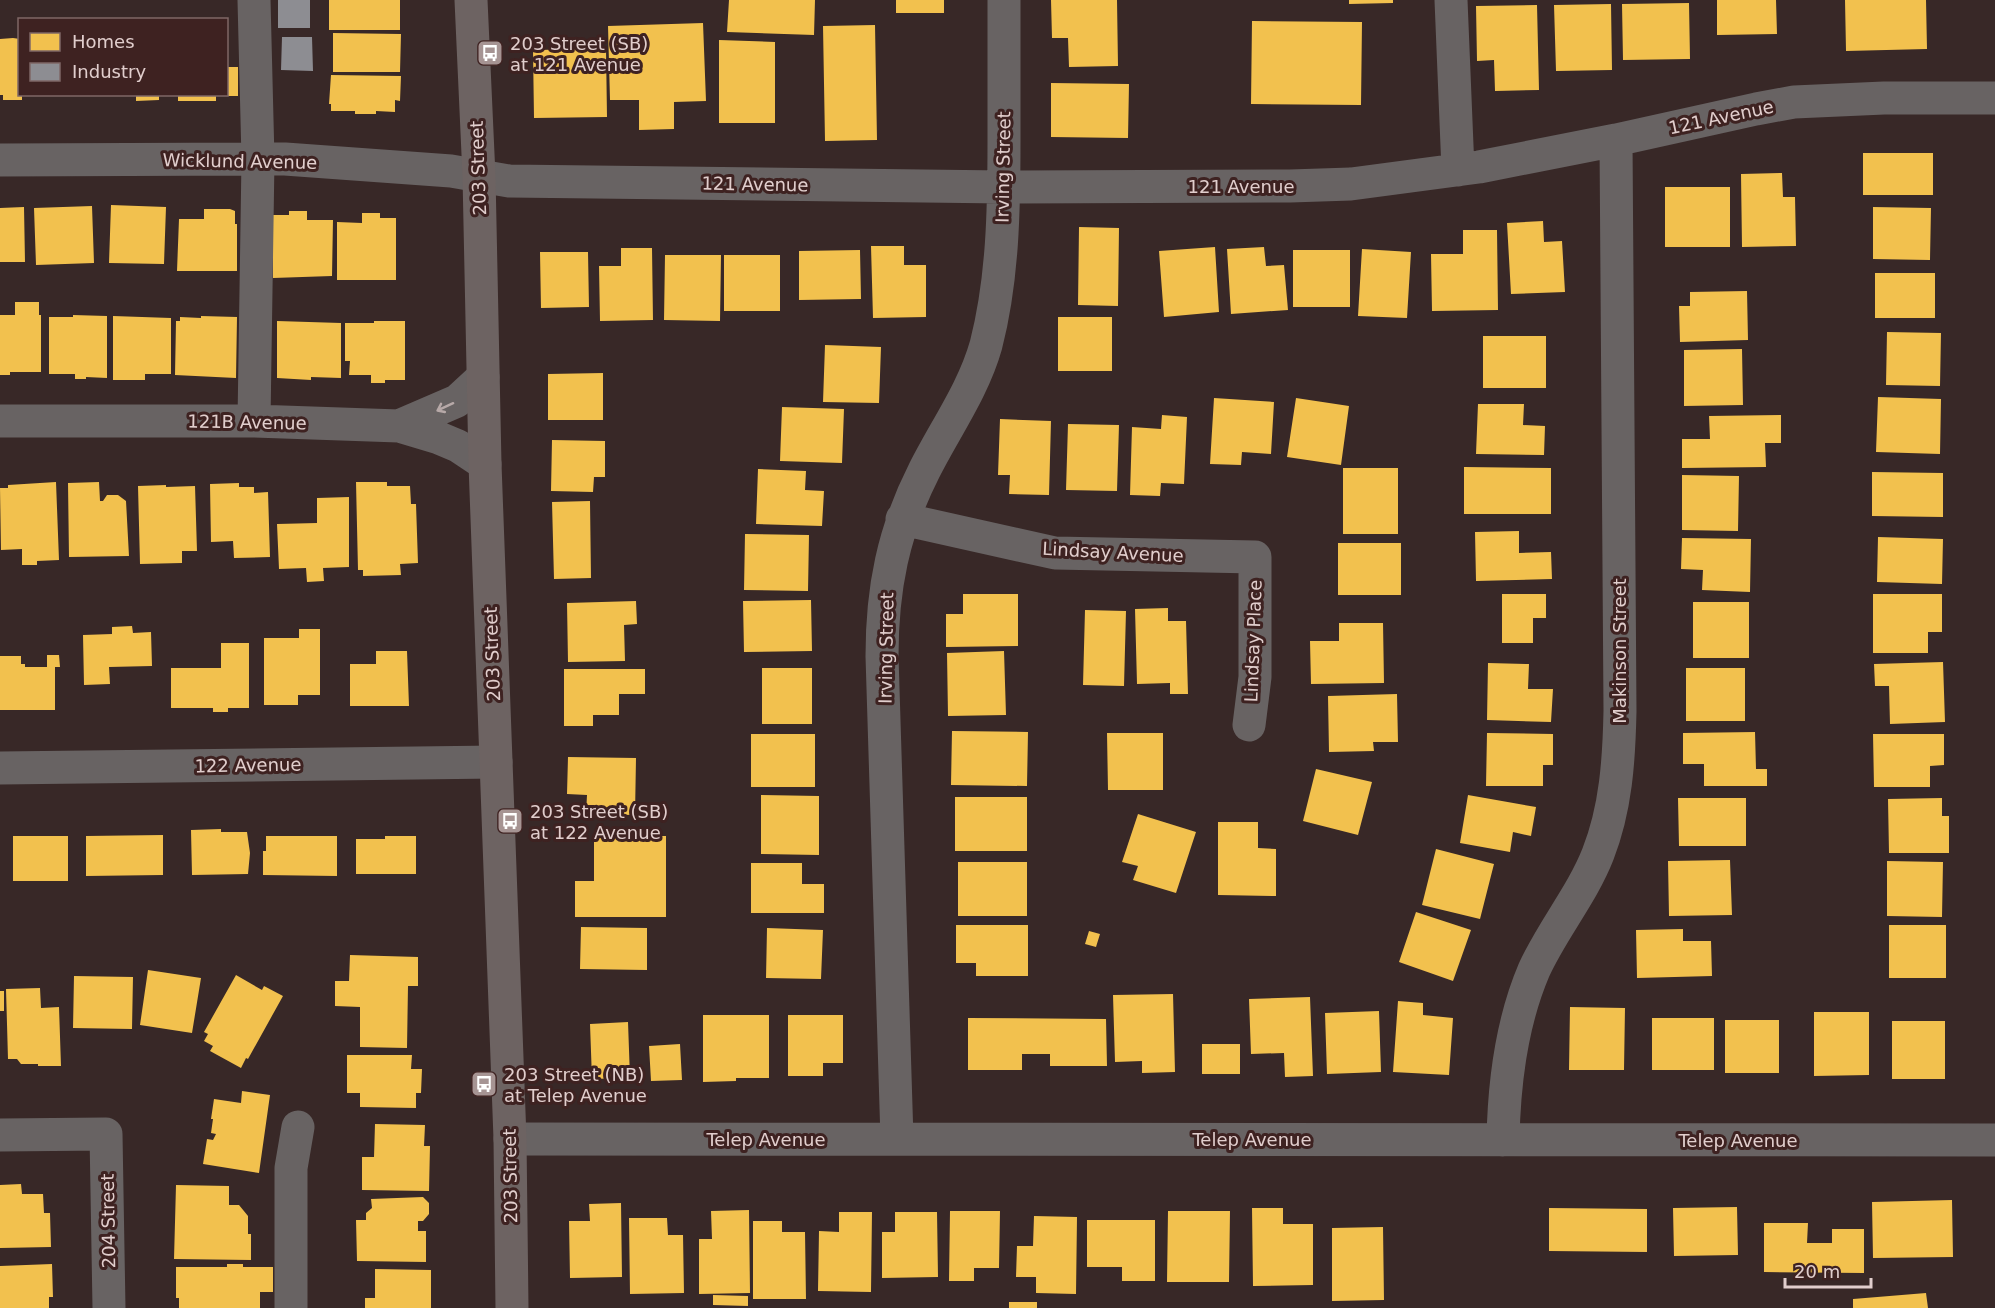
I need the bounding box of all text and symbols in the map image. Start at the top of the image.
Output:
legend [18,18,228,96]
text: Homes [72,31,135,52]
place label: 203 Street (SB) at 121 Avenue [510,33,648,75]
bus stop icon: 203 Street (SB) at 121 Avenue [475,38,505,68]
text: Industry [72,61,146,82]
street label: 121 Avenue [1667,96,1775,138]
street label: Irving Street [992,111,1014,223]
street label: 203 Street [466,120,490,216]
street label: Wicklund Avenue [163,149,317,173]
street label: 121 Avenue [701,173,809,195]
street label: 121 Avenue [1188,176,1294,197]
one-way arrow [436,401,454,413]
street label: 121B Avenue [187,410,307,434]
street label: Lindsay Avenue [1042,538,1184,566]
street label: Makinson Street [1609,578,1630,724]
street label: Lindsay Place [1240,579,1266,703]
street label: Irving Street [875,592,897,704]
street label: 203 Street [480,606,504,702]
street label: 122 Avenue [194,754,302,776]
place label: 203 Street (SB) at 122 Avenue [530,801,668,843]
bus stop icon: 203 Street (SB) at 122 Avenue [495,806,525,836]
place label: 203 Street (NB) at Telep Avenue [504,1064,647,1106]
bus stop icon: 203 Street (NB) at Telep Avenue [469,1069,499,1099]
street label: 203 Street [499,1128,521,1224]
street label: Telep Avenue [705,1129,826,1150]
street label: Telep Avenue [1191,1129,1312,1150]
street label: Telep Avenue [1677,1130,1798,1151]
street label: 204 Street [97,1173,119,1269]
scale bar [1785,1251,1870,1289]
text: 20 m [1794,1261,1840,1282]

